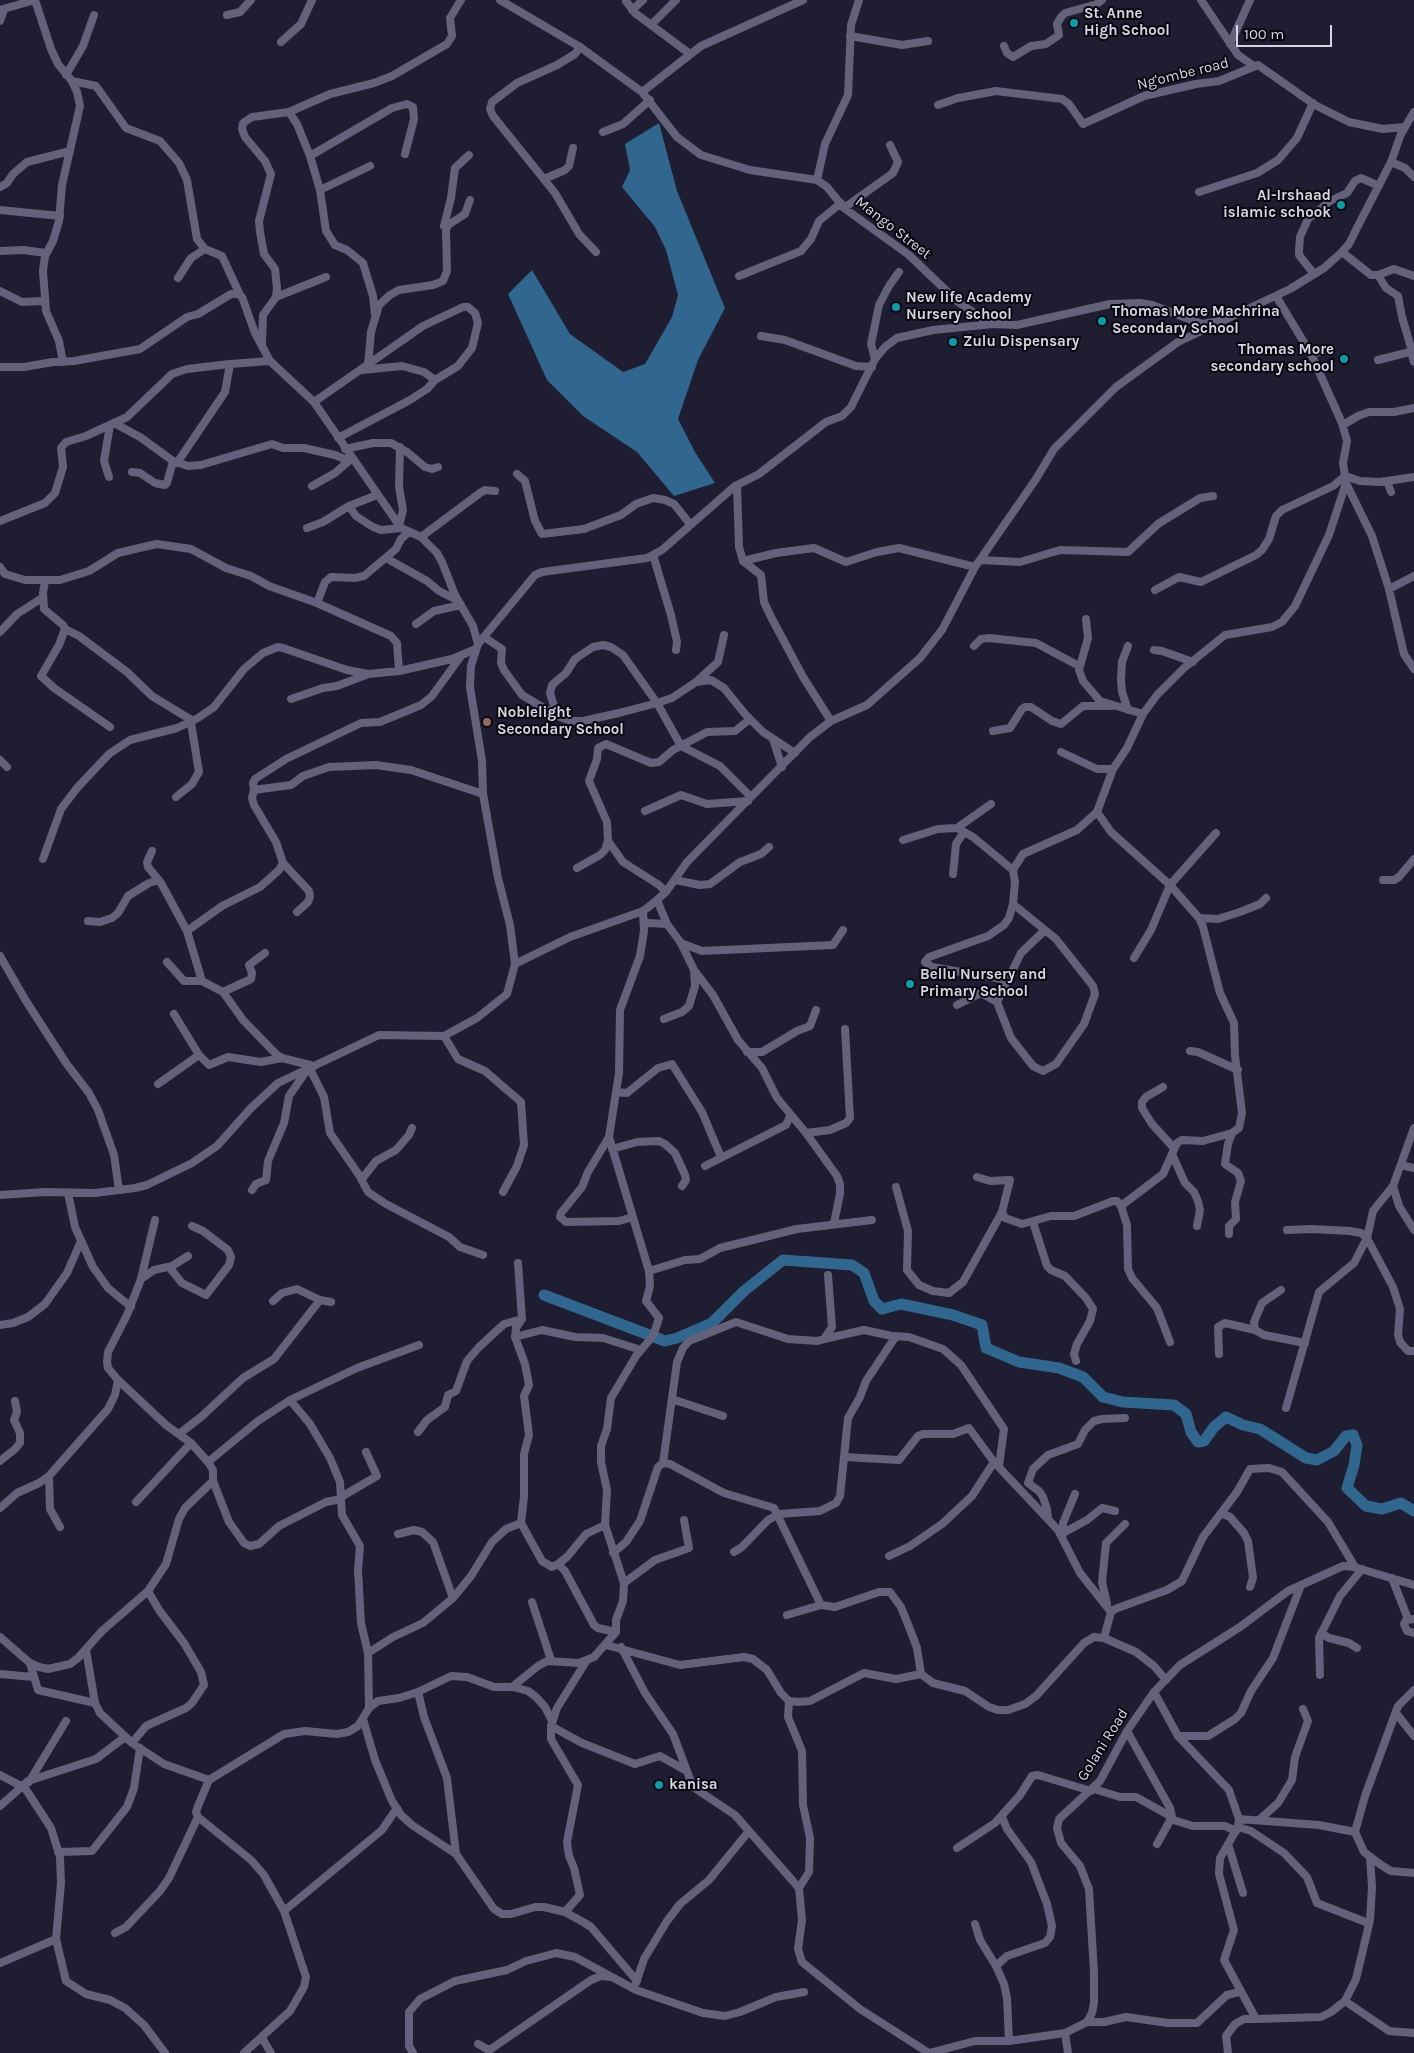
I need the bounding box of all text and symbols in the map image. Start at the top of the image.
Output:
place label: St. Anne High School [1084,5,1170,40]
scale bar [1239,15,1335,47]
marker: St. Anne High School [1068,17,1080,29]
text: 100 m [1244,25,1284,43]
street label: Ng'ombe road [1135,54,1231,94]
place label: Al-Irshaad islamic schook [1223,187,1331,222]
street label: Mango Street [851,193,935,263]
marker: Al-Irshaad islamic schook [1335,199,1347,211]
place label: New life Academy Nursery school [906,289,1032,324]
marker: New life Academy Nursery school [890,301,902,313]
place label: Thomas More Machrina Secondary School [1112,303,1280,338]
marker: Thomas More Machrina Secondary School [1096,315,1108,327]
place label: Zulu Dispensary [963,333,1079,351]
marker: Zulu Dispensary [947,336,959,348]
place label: Thomas More secondary school [1210,341,1334,376]
marker: Thomas More secondary school [1338,353,1350,365]
place label: Noblelight Secondary School [497,704,624,739]
marker: Noblelight Secondary School [481,716,493,728]
place label: Bellu Nursery and Primary School [920,966,1046,1001]
marker: Bellu Nursery and Primary School [904,978,916,990]
street label: Golani Road [1074,1705,1132,1785]
place label: kanisa [669,1776,718,1794]
marker: kanisa [653,1779,665,1791]

